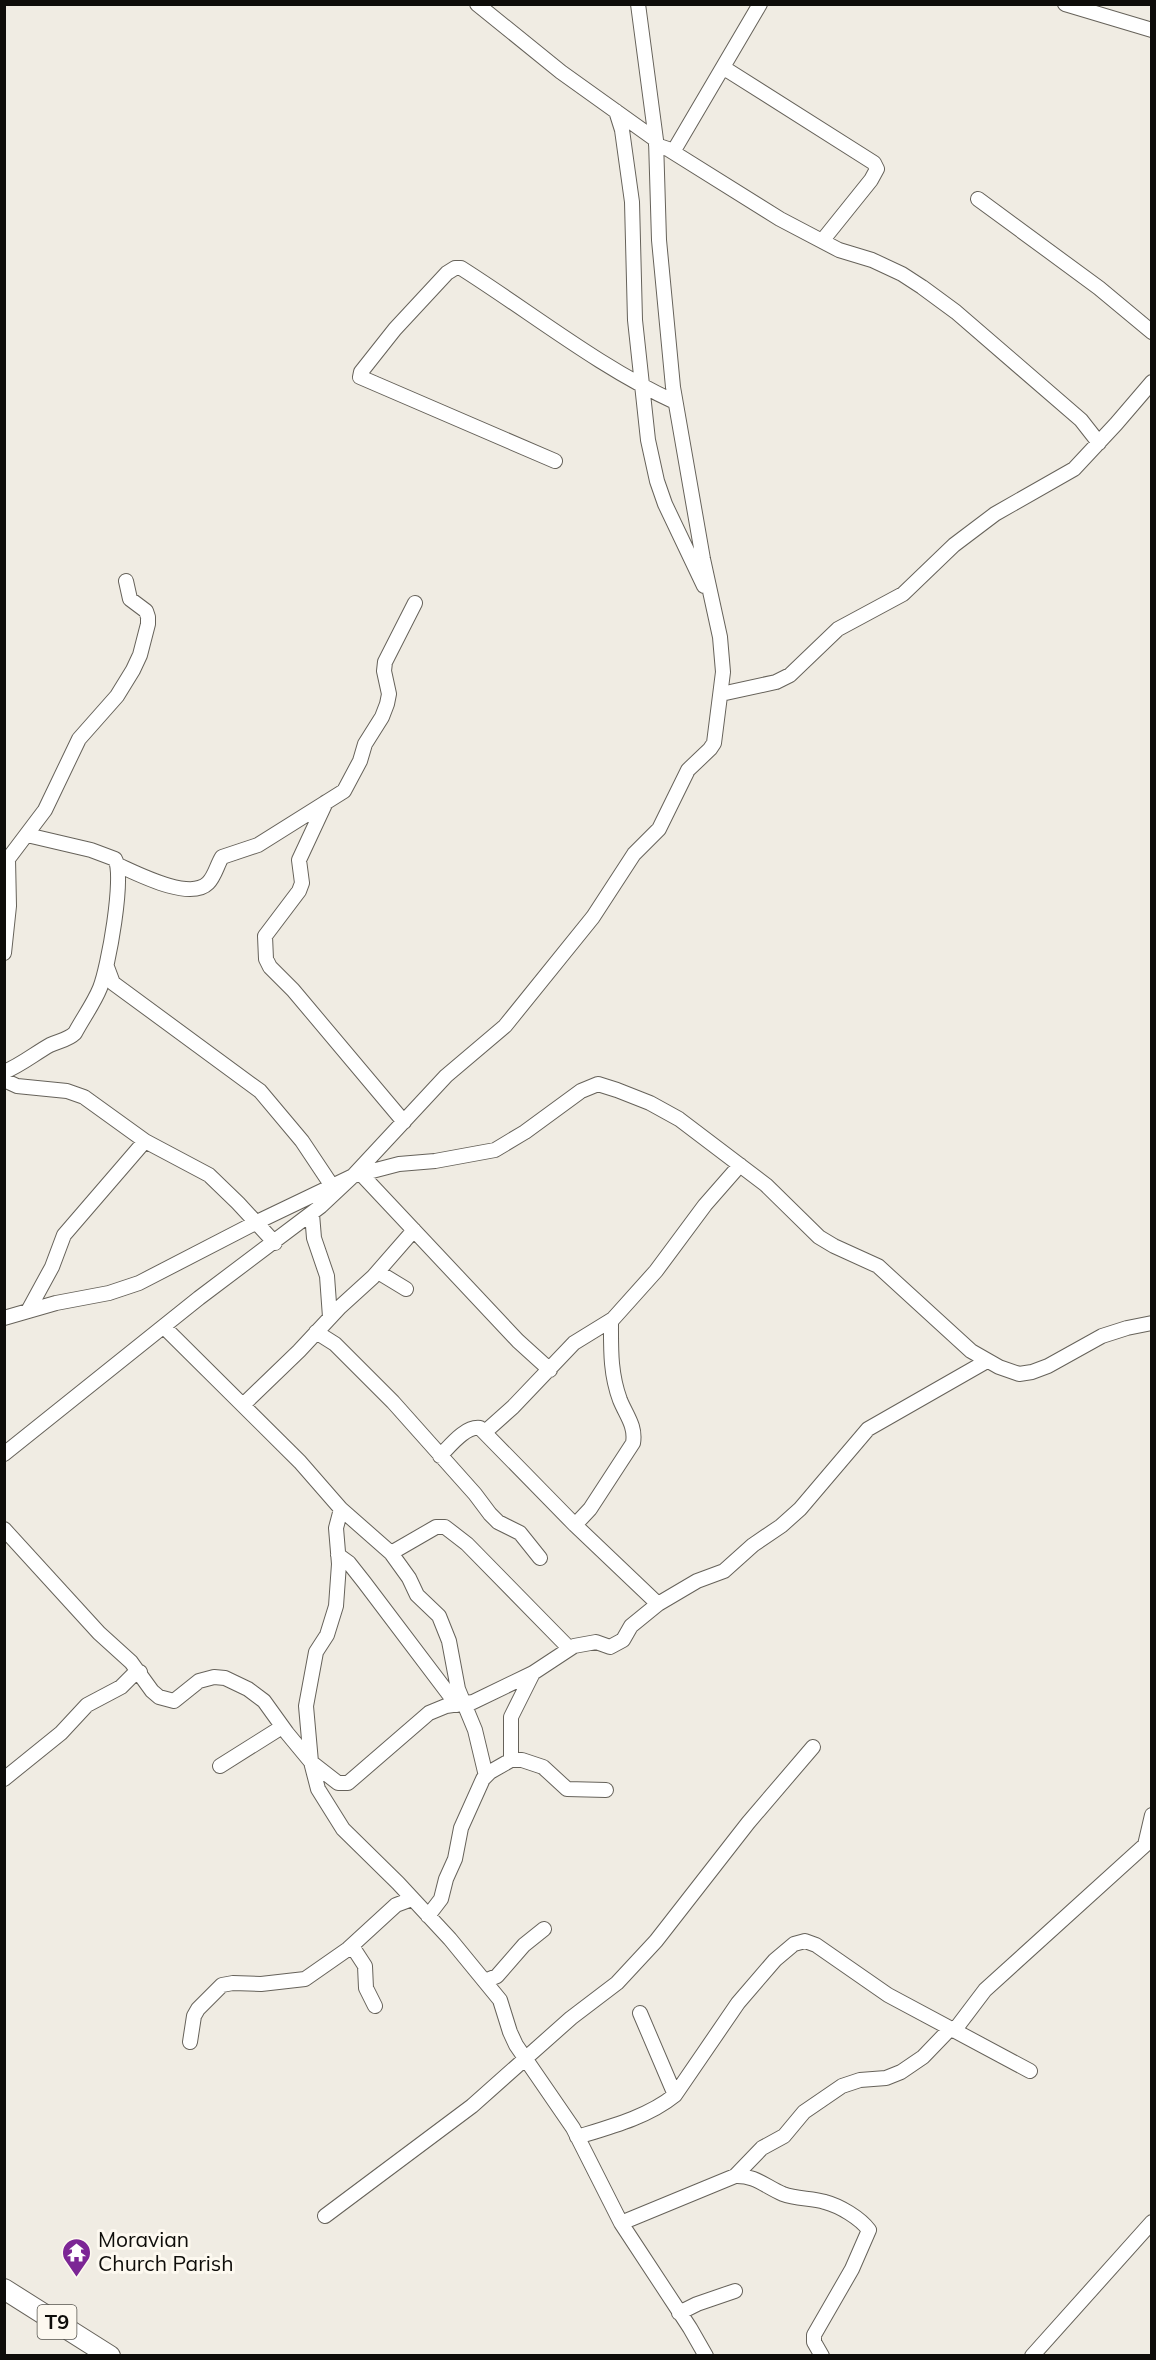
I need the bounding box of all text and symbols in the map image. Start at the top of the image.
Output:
place label: Moravian Church Parish [98,2226,234,2276]
temple icon: Moravian Church Parish [61,2236,93,2278]
road number: T9 [38,2305,76,2339]

